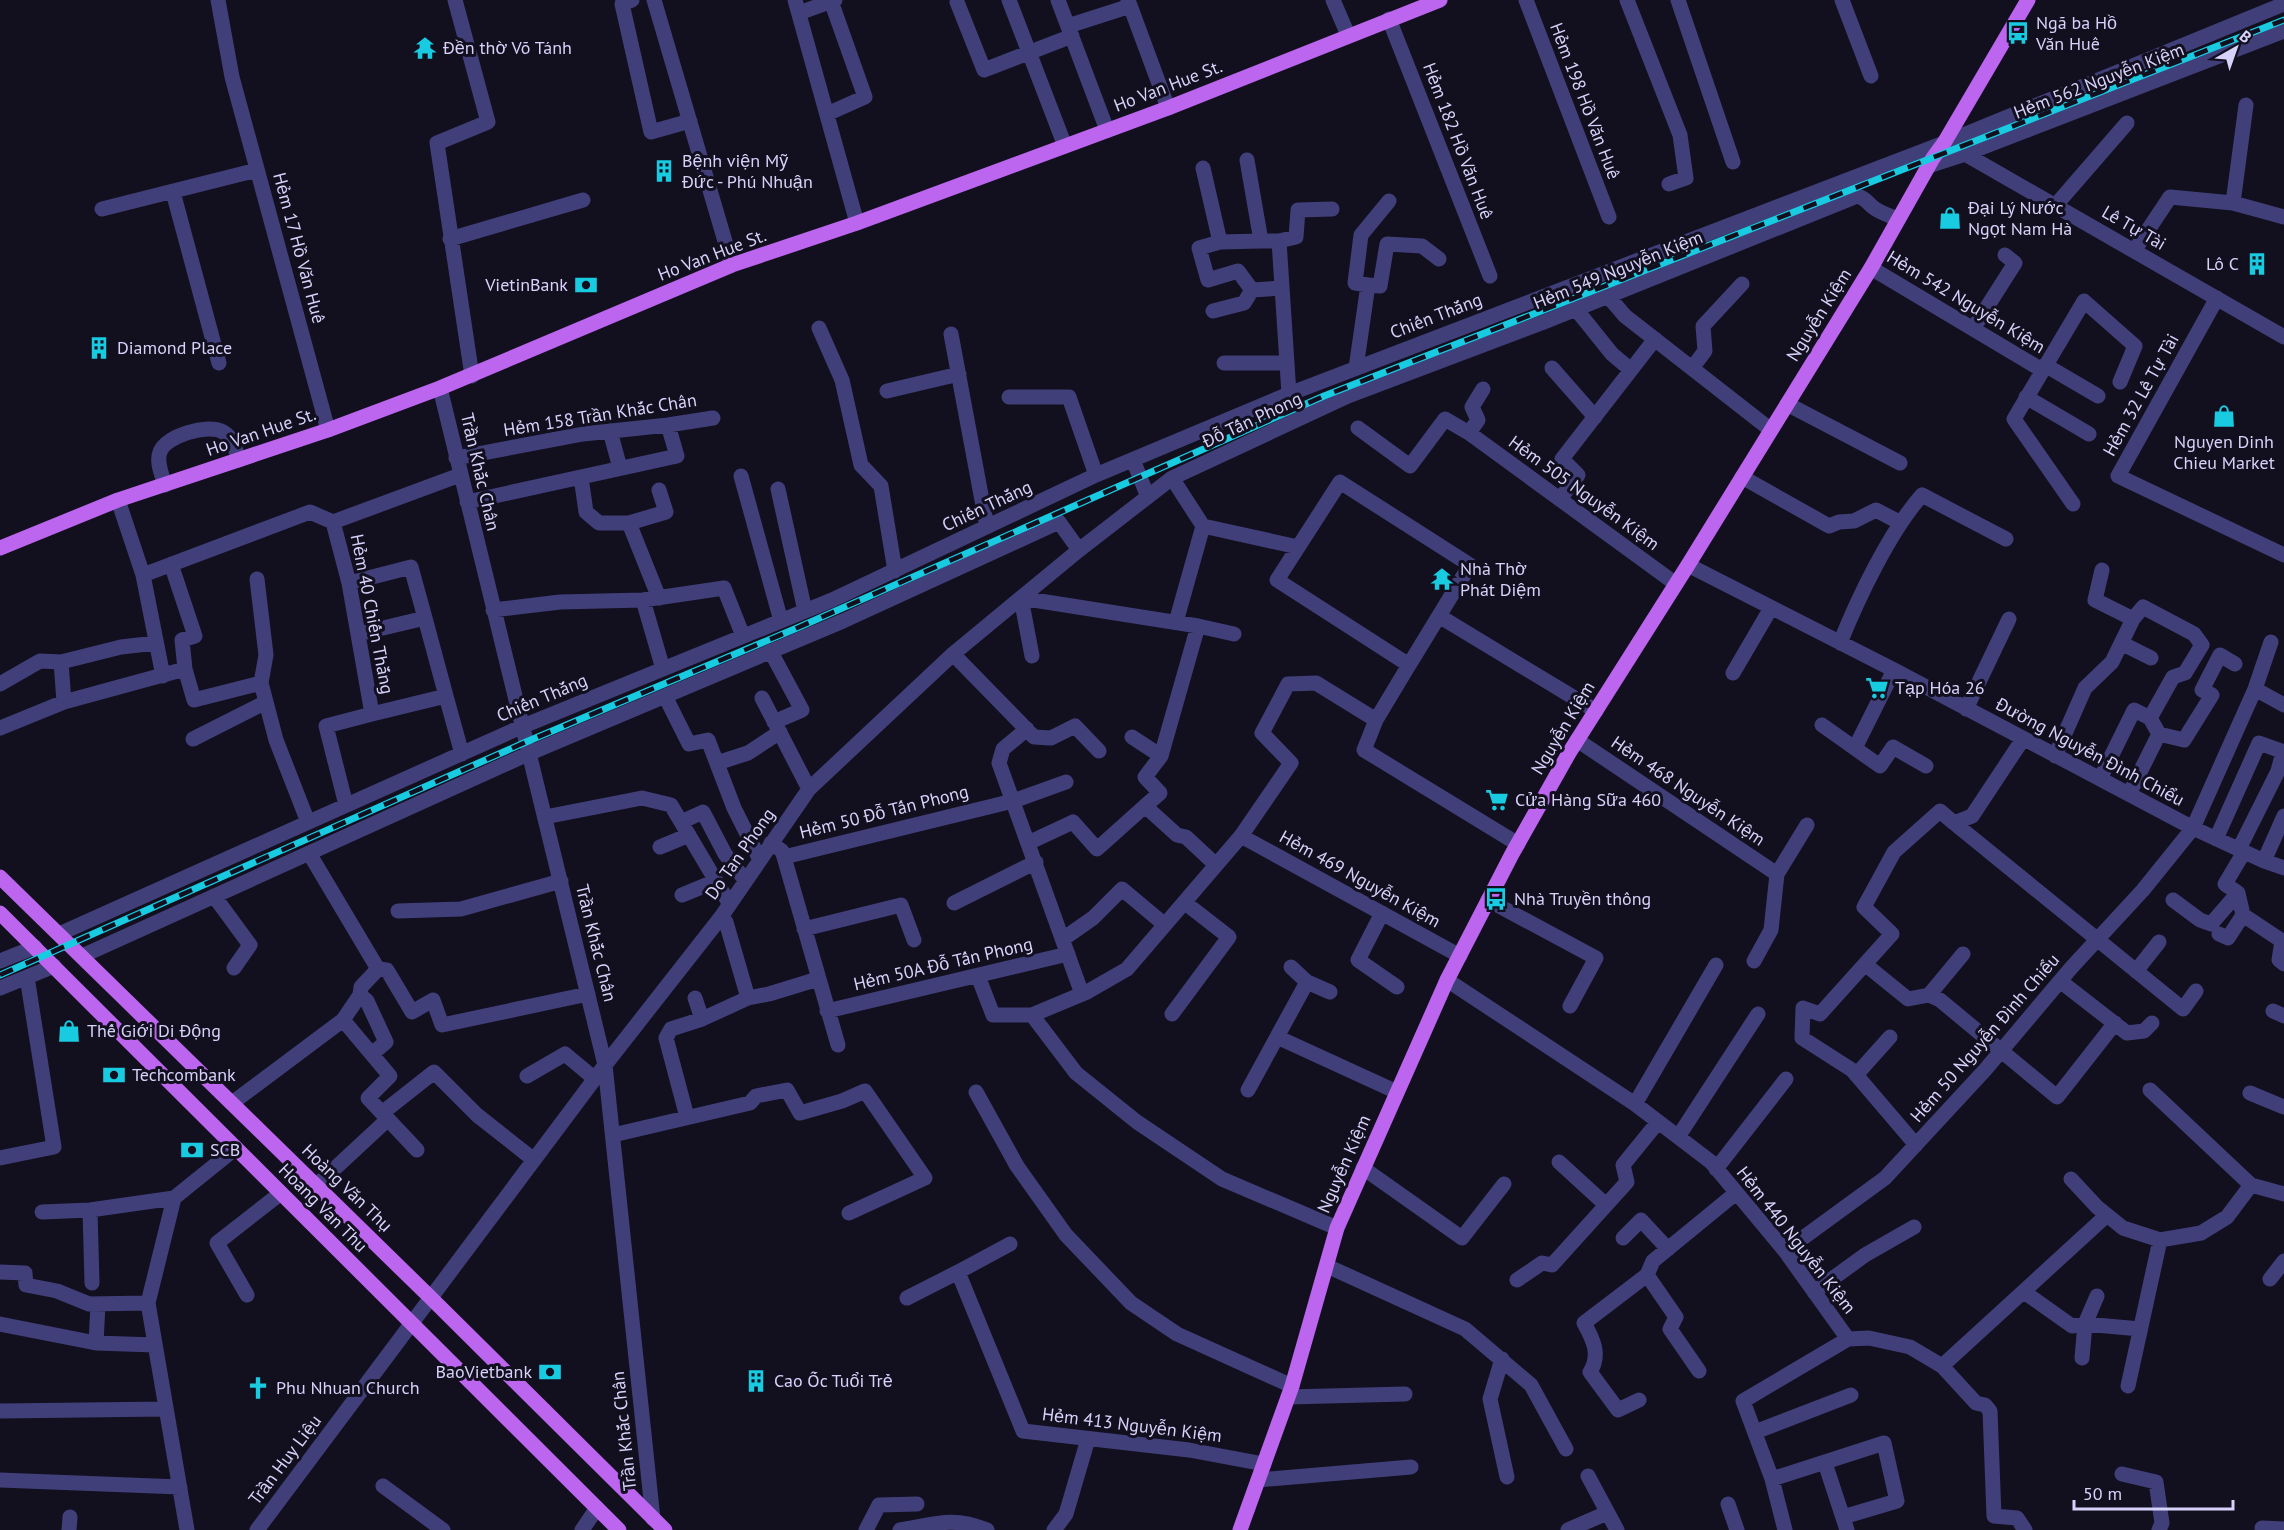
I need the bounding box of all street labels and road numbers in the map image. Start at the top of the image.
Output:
street label: Hẻm 198 Hồ Văn Huê [1545,19,1626,182]
street label: Hẻm 562 Nguyễn Kiệm [2010,37,2187,124]
street label: Ho Van Hue St. [1110,54,1225,117]
street label: Hẻm 182 Hồ Văn Huê [1418,59,1499,222]
street label: Hẻm 17 Hồ Văn Huê [268,170,331,326]
street label: Lê Tự Tài [2098,200,2170,255]
street label: Ho Van Hue St. [654,223,769,286]
street label: Hẻm 549 Nguyễn Kiệm [1530,225,1706,314]
street label: Hẻm 542 Nguyễn Kiệm [1883,245,2050,358]
street label: Nguyễn Kiệm [1781,264,1856,365]
street label: Chiến Thắng [1387,288,1485,344]
street label: Hẻm 32 Lê Tự Tài [2097,330,2184,460]
street label: Đỗ Tấn Phong [1197,386,1305,453]
street label: Hẻm 158 Trần Khắc Chân [502,388,698,441]
street label: Ho Van Hue St. [203,402,319,461]
street label: Trần Khắc Chân [456,411,505,533]
street label: Hẻm 505 Nguyễn Kiệm [1504,430,1664,555]
street label: Chiến Thắng [938,475,1035,536]
street label: Hẻm 40 Chiến Thắng [346,532,399,696]
street label: Chiến Thắng [493,668,591,727]
street label: Nguyễn Kiệm [1526,677,1599,779]
street label: Đường Nguyễn Đình Chiểu [1991,692,2189,811]
street label: Hẻm 468 Nguyễn Kiệm [1607,731,1770,851]
street label: Hẻm 50 Đỗ Tấn Phong [797,779,971,844]
street label: Do Tan Phong [700,804,780,904]
street label: Hẻm 469 Nguyễn Kiệm [1276,825,1445,932]
street label: Trần Khắc Chân [571,882,622,1004]
street label: Hẻm 50A Đỗ Tấn Phong [851,932,1035,995]
street label: Hẻm 50 Nguyễn Đình Chiểu [1905,948,2064,1127]
street label: Nguyễn Kiệm [1312,1111,1375,1216]
street label: Hoàng Văn Thụ [297,1139,397,1236]
street label: Hoang Van Thu [274,1158,373,1257]
street label: Hẻm 440 Nguyễn Kiệm [1732,1161,1861,1318]
street label: Trần Khắc Chân [606,1370,641,1492]
street label: Hẻm 413 Nguyễn Kiệm [1041,1402,1223,1447]
street label: Trần Huy Liệu [243,1410,326,1509]

